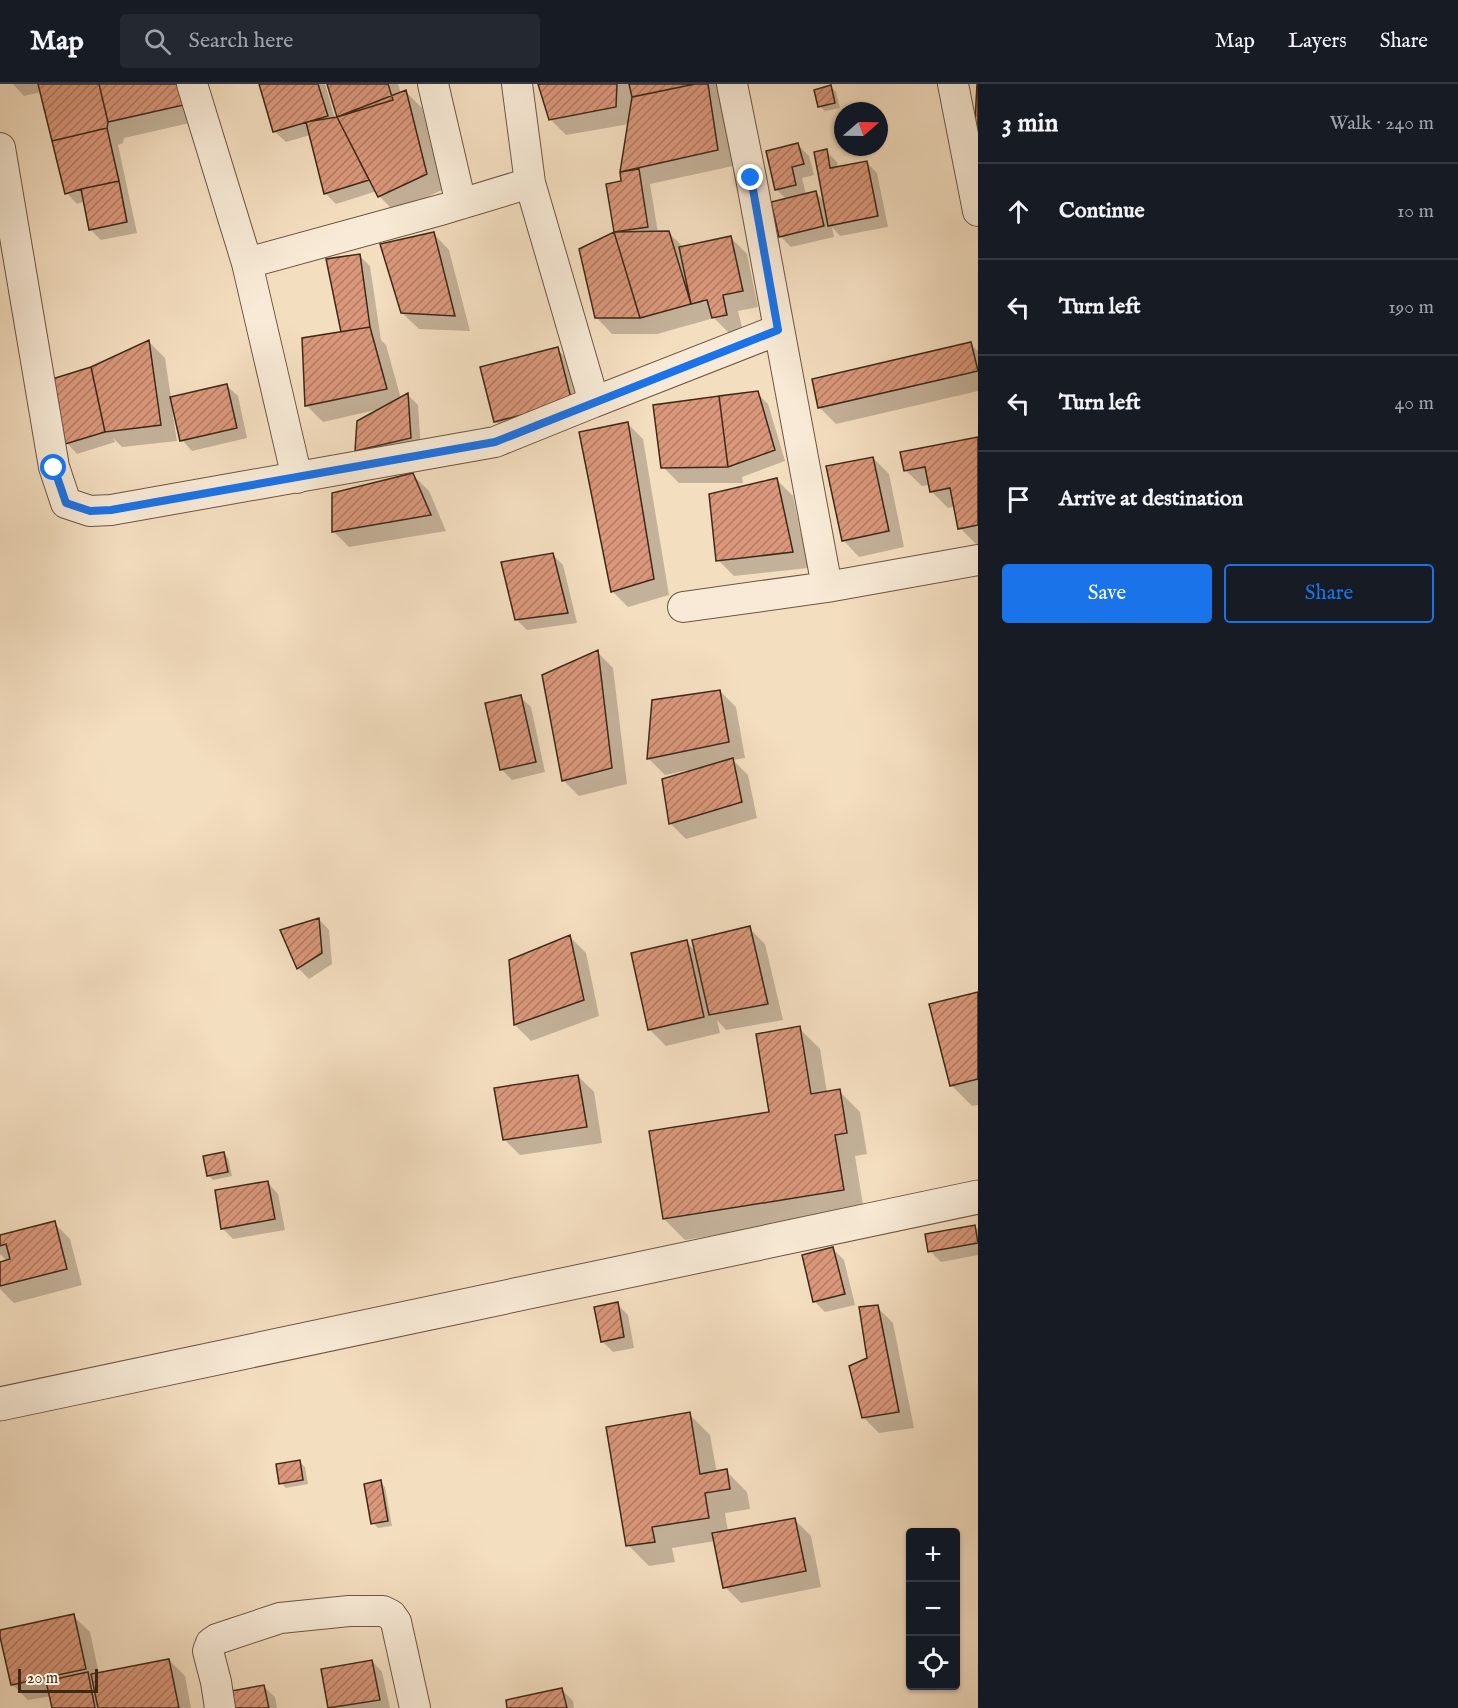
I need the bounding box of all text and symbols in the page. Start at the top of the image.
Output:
search box [120,14,540,68]
text: Map [30,24,84,59]
icon: search [141,25,174,58]
text: Search here [189,27,293,55]
text: Map [1215,28,1255,55]
text: Layers [1288,28,1347,55]
text: Share [1380,28,1428,55]
north arrow [834,102,888,156]
text: 3 min [1002,107,1058,140]
text: Walk · 240 m [1329,111,1434,136]
route end [737,164,763,190]
icon: ahead [1002,195,1035,228]
text: Continue [1059,197,1145,225]
text: 10 m [1397,199,1434,224]
icon: left [1002,291,1035,324]
text: Turn left [1059,293,1141,321]
text: 190 m [1388,295,1434,320]
icon: left [1002,387,1035,420]
text: Turn left [1059,389,1141,417]
text: 40 m [1395,391,1434,416]
route start [40,454,66,480]
icon: arrive [1002,483,1035,516]
text: Arrive at destination [1059,485,1243,513]
button: Save [1002,564,1212,623]
button: Share [1224,564,1434,623]
map controls [906,1528,960,1690]
button: + [906,1528,960,1582]
button: − [906,1582,960,1636]
button: locate [906,1636,960,1690]
scale bar [18,1666,98,1694]
text: 20 m [27,1669,58,1689]

